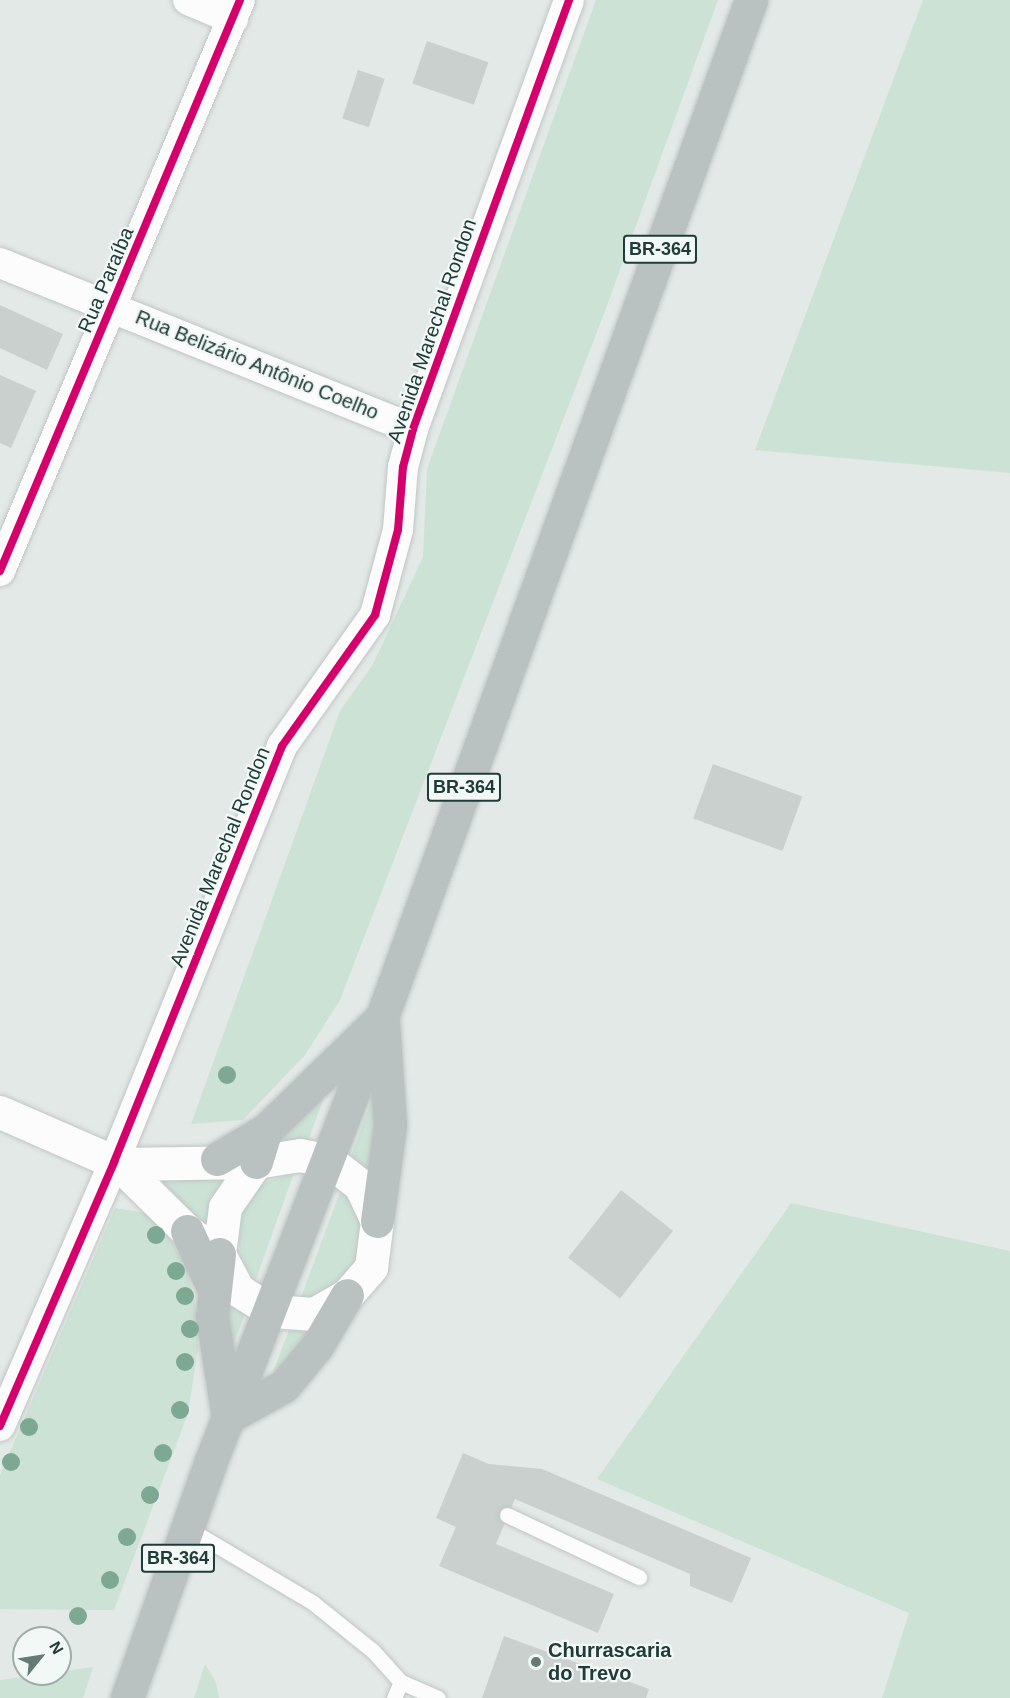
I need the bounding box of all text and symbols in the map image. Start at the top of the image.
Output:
street label: Avenida Marechal Rondon [382,216,482,446]
street label: Rua Paraíba [73,224,139,336]
road number: BR-364 [622,234,698,264]
street label: Rua Belizário Antônio Coelho [131,305,383,425]
street label: Avenida Marechal Rondon [165,743,275,971]
road number: BR-364 [426,772,502,802]
road number: BR-364 [140,1543,216,1573]
north arrow [12,1626,72,1686]
text: N [46,1638,67,1657]
place label: Churrascaria do Trevo [548,1638,671,1685]
marker: Churrascaria do Trevo [529,1655,543,1669]

